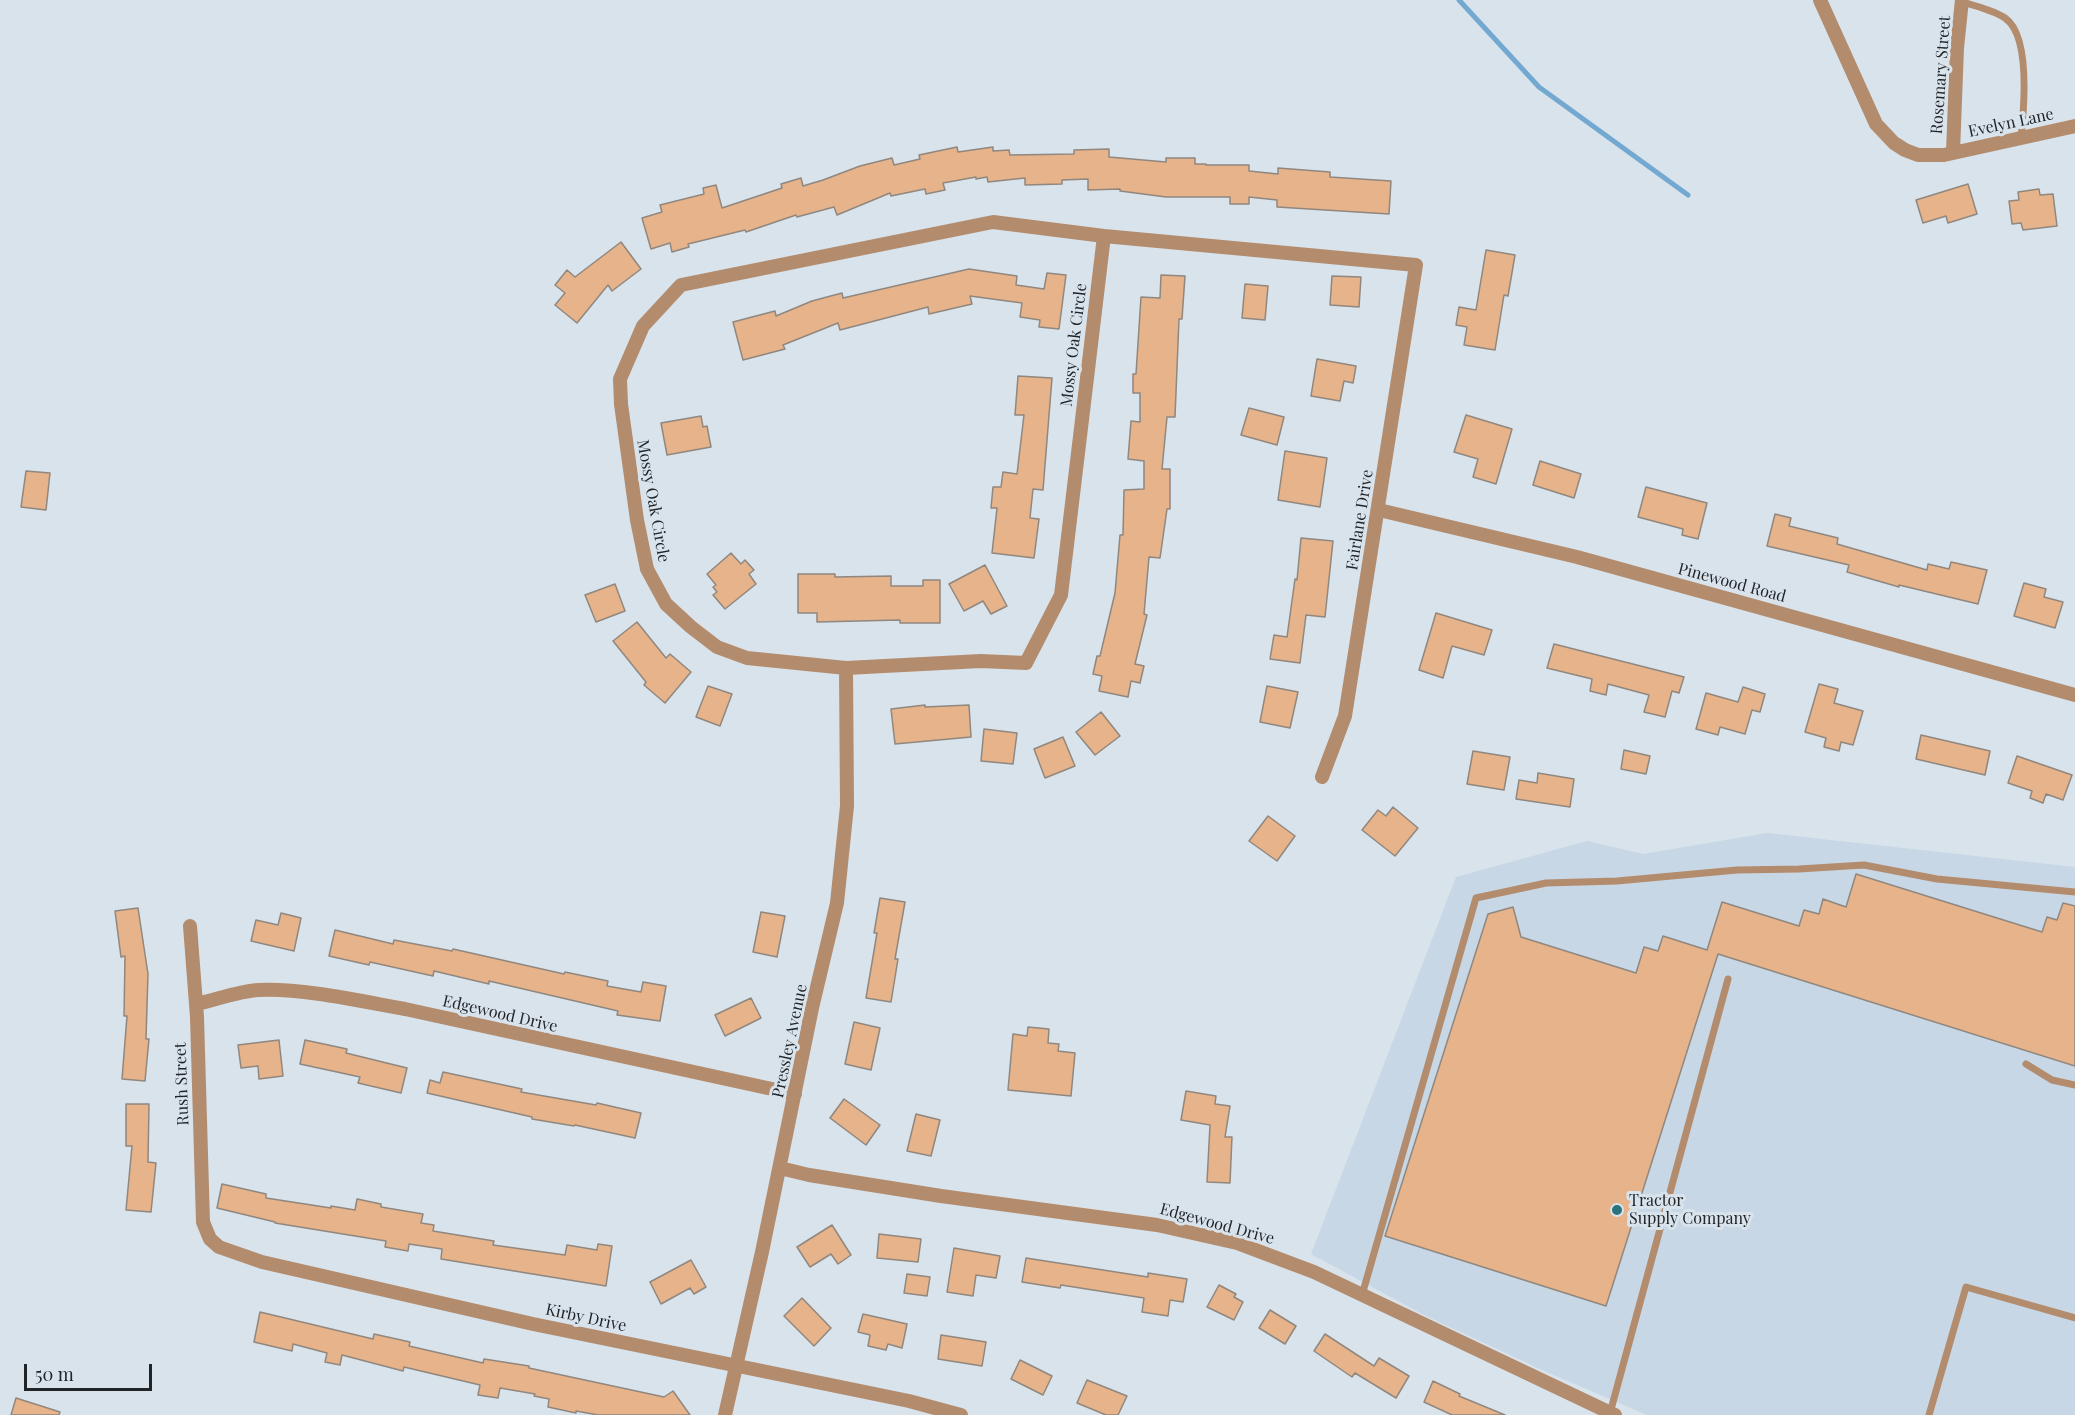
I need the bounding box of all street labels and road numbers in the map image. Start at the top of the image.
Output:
street label: Rosemary Street [1927,15,1955,135]
street label: Evelyn Lane [1967,105,2055,141]
street label: Mossy Oak Circle [1057,282,1091,408]
street label: Mossy Oak Circle [633,438,673,564]
street label: Fairlane Drive [1343,468,1377,572]
street label: Pinewood Road [1676,559,1788,607]
street label: Pressley Avenue [769,982,811,1100]
street label: Edgewood Drive [441,991,559,1037]
street label: Rush Street [171,1042,193,1126]
street label: Edgewood Drive [1158,1200,1276,1248]
street label: Kirby Drive [544,1300,628,1336]

